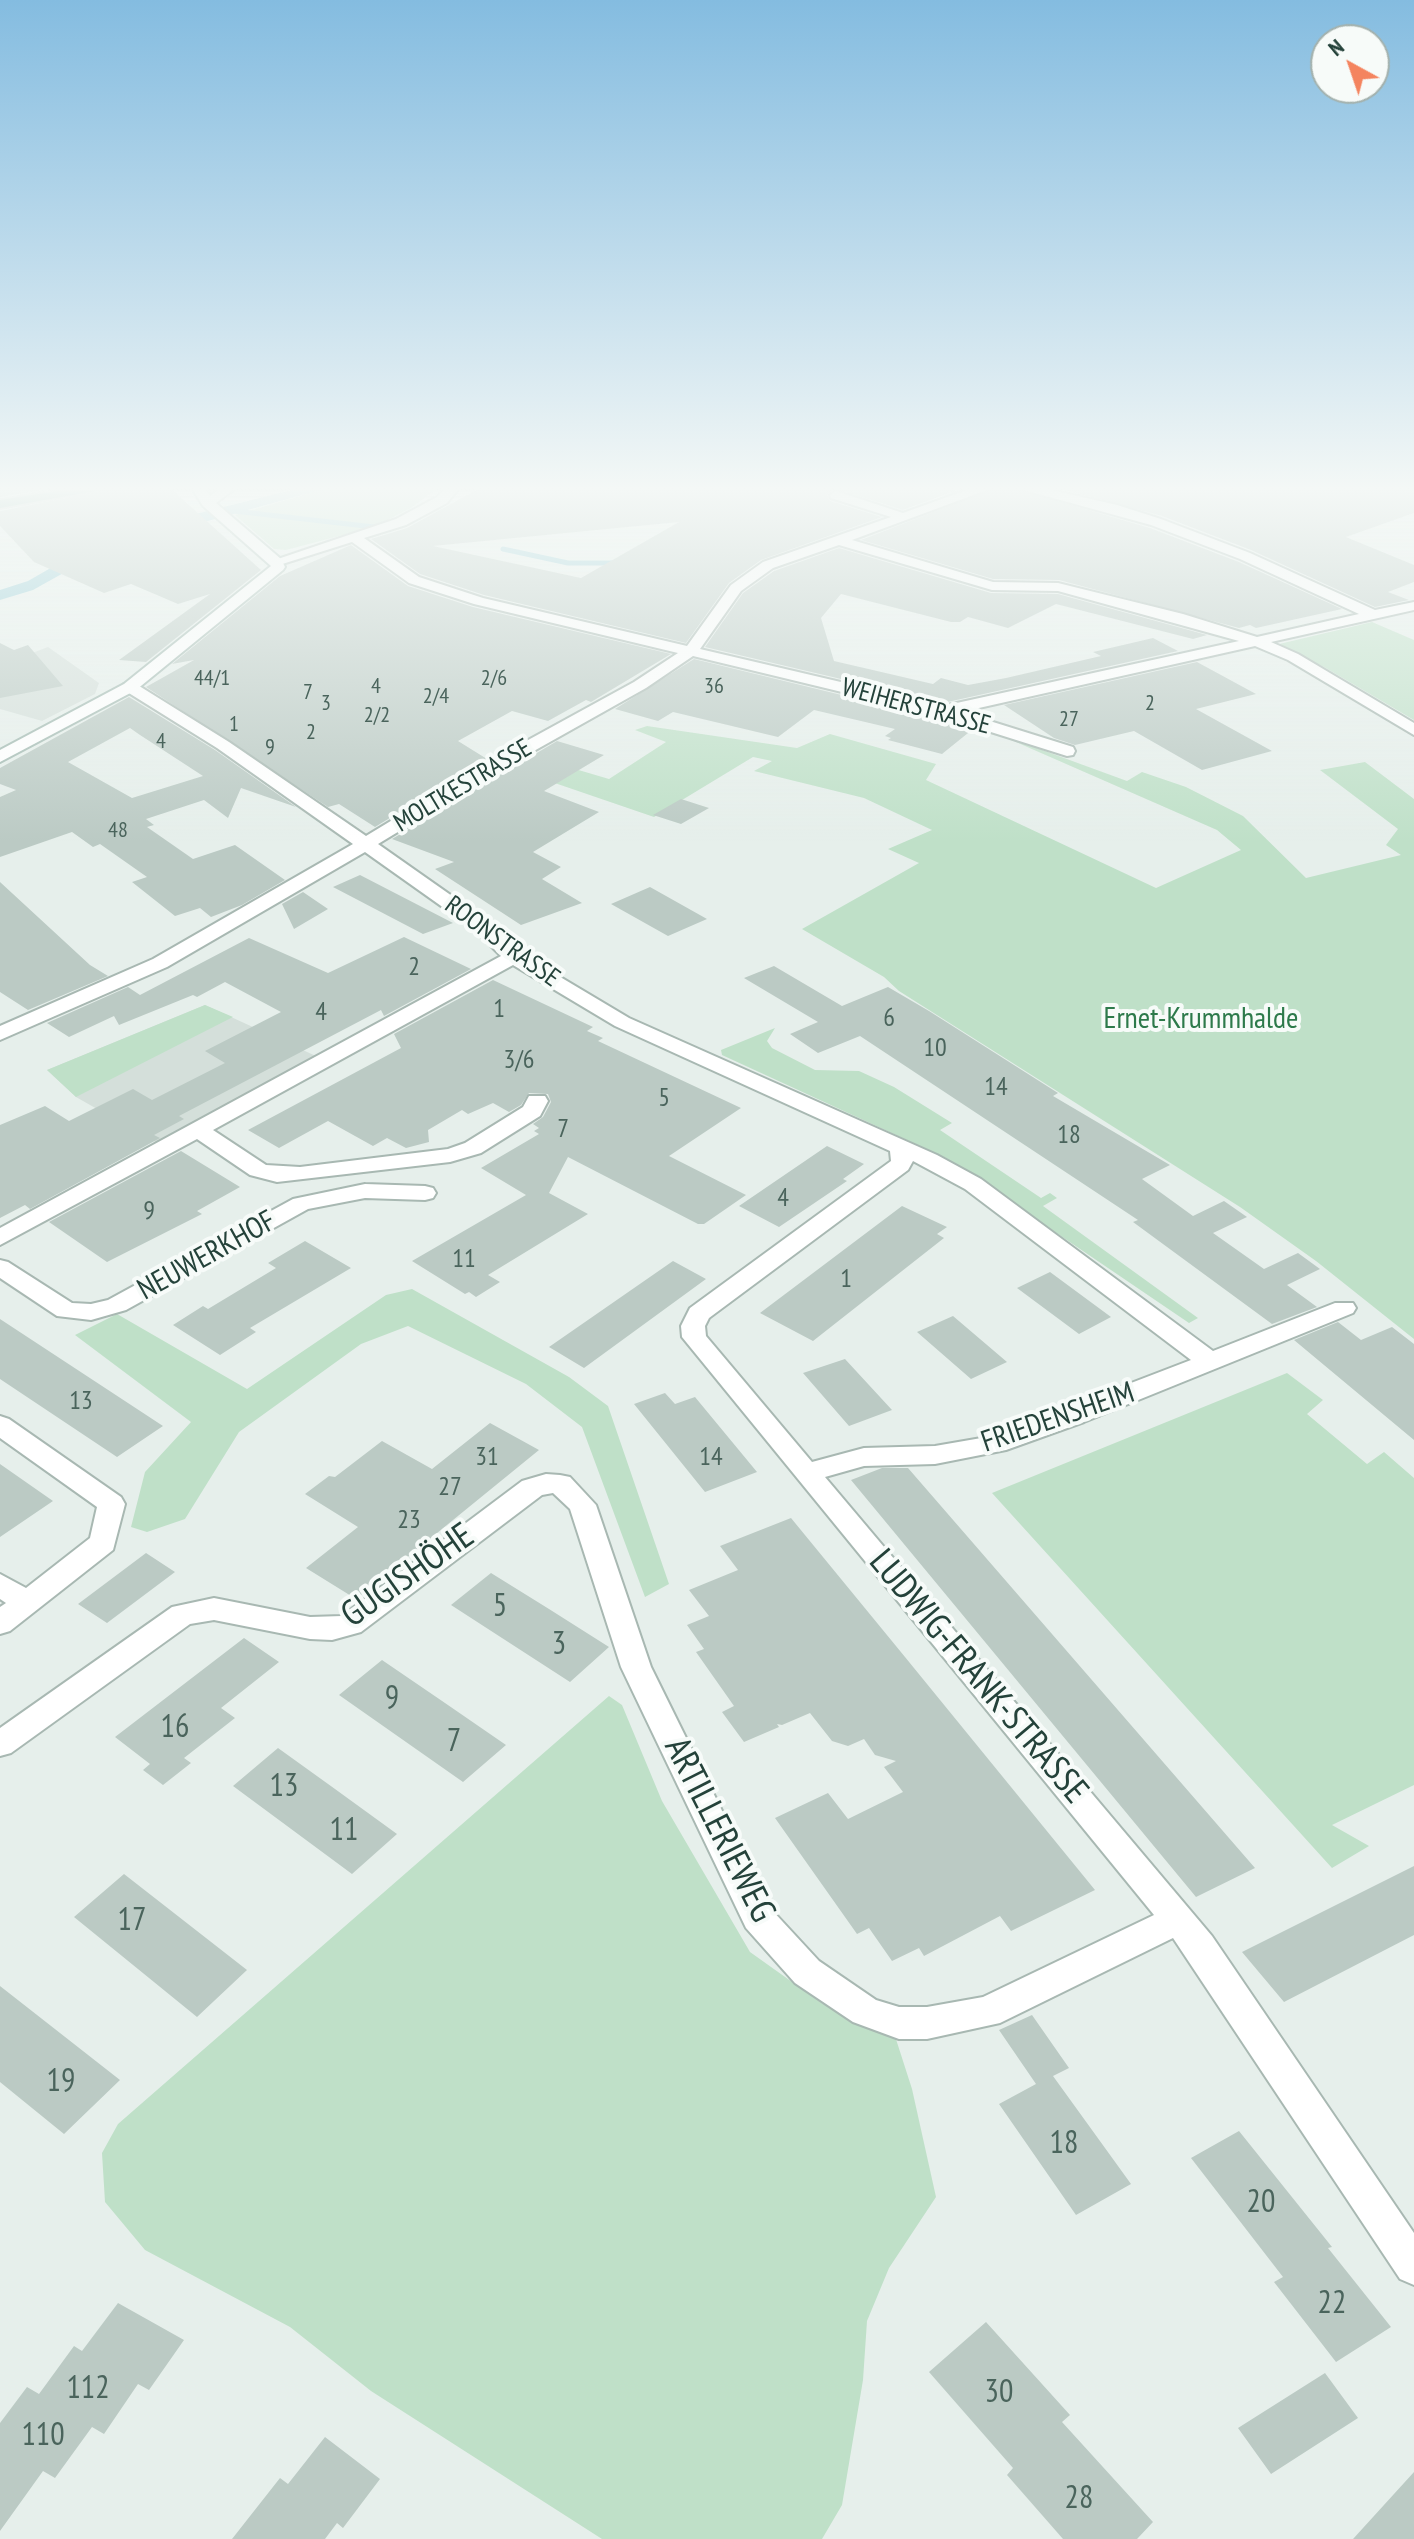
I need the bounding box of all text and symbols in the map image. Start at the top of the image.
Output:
north arrow [1310,24,1390,104]
text: N [1322,33,1349,62]
house number: 44/1 [194,666,230,692]
house number: 2/6 [481,666,507,692]
street label: WEIHERSTRASSE [838,672,994,742]
house number: 4 [371,674,381,700]
house number: 36 [704,674,724,700]
house number: 7 [303,680,313,706]
house number: 2/4 [423,684,449,710]
house number: 3 [321,691,331,717]
house number: 2 [1145,691,1155,717]
house number: 2/2 [364,703,390,729]
house number: 27 [1059,707,1079,733]
house number: 1 [229,712,239,738]
house number: 2 [306,720,316,746]
house number: 4 [156,729,166,755]
street label: MOLTKESTRASSE [389,733,537,839]
house number: 9 [265,735,275,761]
house number: 48 [108,818,128,844]
street label: ROONSTRASSE [438,890,566,994]
house number: 2 [408,952,420,984]
house number: 1 [493,994,505,1026]
house number: 4 [315,997,327,1029]
park label: Ernet-Krummhalde [1104,1001,1298,1037]
house number: 6 [883,1003,895,1035]
house number: 10 [923,1033,947,1065]
house number: 3/6 [503,1045,535,1077]
house number: 14 [984,1072,1008,1104]
house number: 5 [658,1083,670,1115]
house number: 7 [557,1114,569,1146]
house number: 18 [1057,1120,1081,1152]
house number: 4 [777,1183,789,1215]
house number: 9 [143,1196,155,1228]
street label: NEUWERKHOF [132,1203,282,1309]
house number: 11 [452,1244,476,1276]
house number: 1 [840,1264,852,1296]
street label: FRIEDENSHEIM [977,1375,1139,1461]
house number: 13 [69,1386,93,1418]
house number: 31 [475,1442,499,1474]
house number: 14 [699,1442,723,1474]
house number: 27 [438,1472,462,1504]
house number: 23 [397,1505,421,1537]
street label: GUGISHÖHE [333,1515,483,1637]
street label: LUDWIG-FRANK-STRASSE [859,1541,1097,1813]
house number: 5 [493,1588,507,1626]
house number: 3 [552,1626,566,1664]
house number: 9 [385,1680,399,1718]
house number: 16 [161,1709,189,1747]
house number: 7 [447,1723,461,1761]
street label: ARTILLERIEWEG [654,1731,784,1929]
house number: 13 [270,1768,298,1806]
house number: 11 [330,1812,358,1850]
house number: 17 [118,1902,146,1940]
house number: 19 [47,2063,75,2101]
house number: 18 [1050,2125,1078,2163]
house number: 20 [1247,2184,1275,2222]
house number: 22 [1318,2285,1346,2323]
house number: 112 [66,2370,110,2408]
house number: 30 [985,2374,1013,2412]
house number: 110 [21,2417,65,2455]
house number: 28 [1065,2480,1093,2518]

